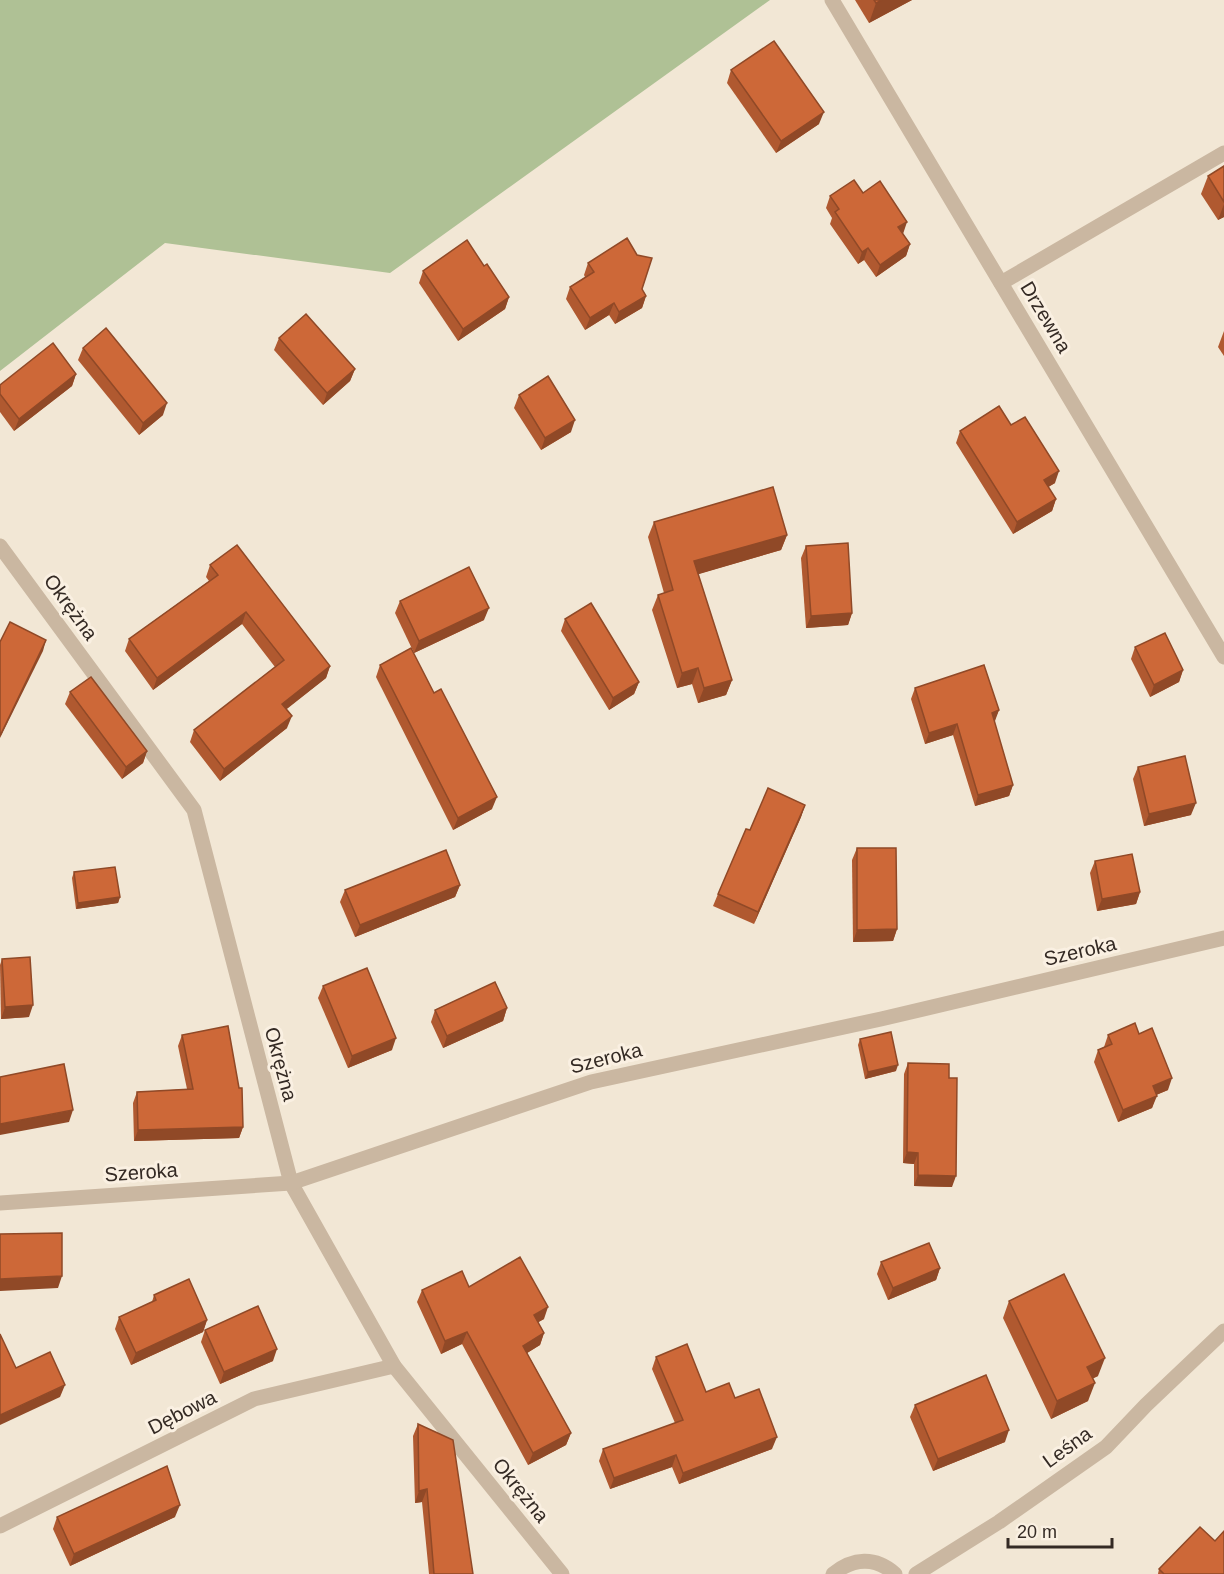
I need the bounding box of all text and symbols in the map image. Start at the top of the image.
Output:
street label: Drzewna [1016,278,1076,357]
street label: Okrężna [40,570,103,645]
street label: Szeroka [1042,932,1119,970]
street label: Okrężna [261,1025,302,1104]
street label: Szeroka [568,1038,645,1078]
street label: Szeroka [104,1158,179,1186]
street label: Dębowa [144,1385,220,1438]
street label: Leśna [1038,1422,1096,1472]
street label: Okrężna [489,1454,554,1527]
scale bar [1008,1511,1112,1549]
text: 20 m [1017,1522,1057,1542]

